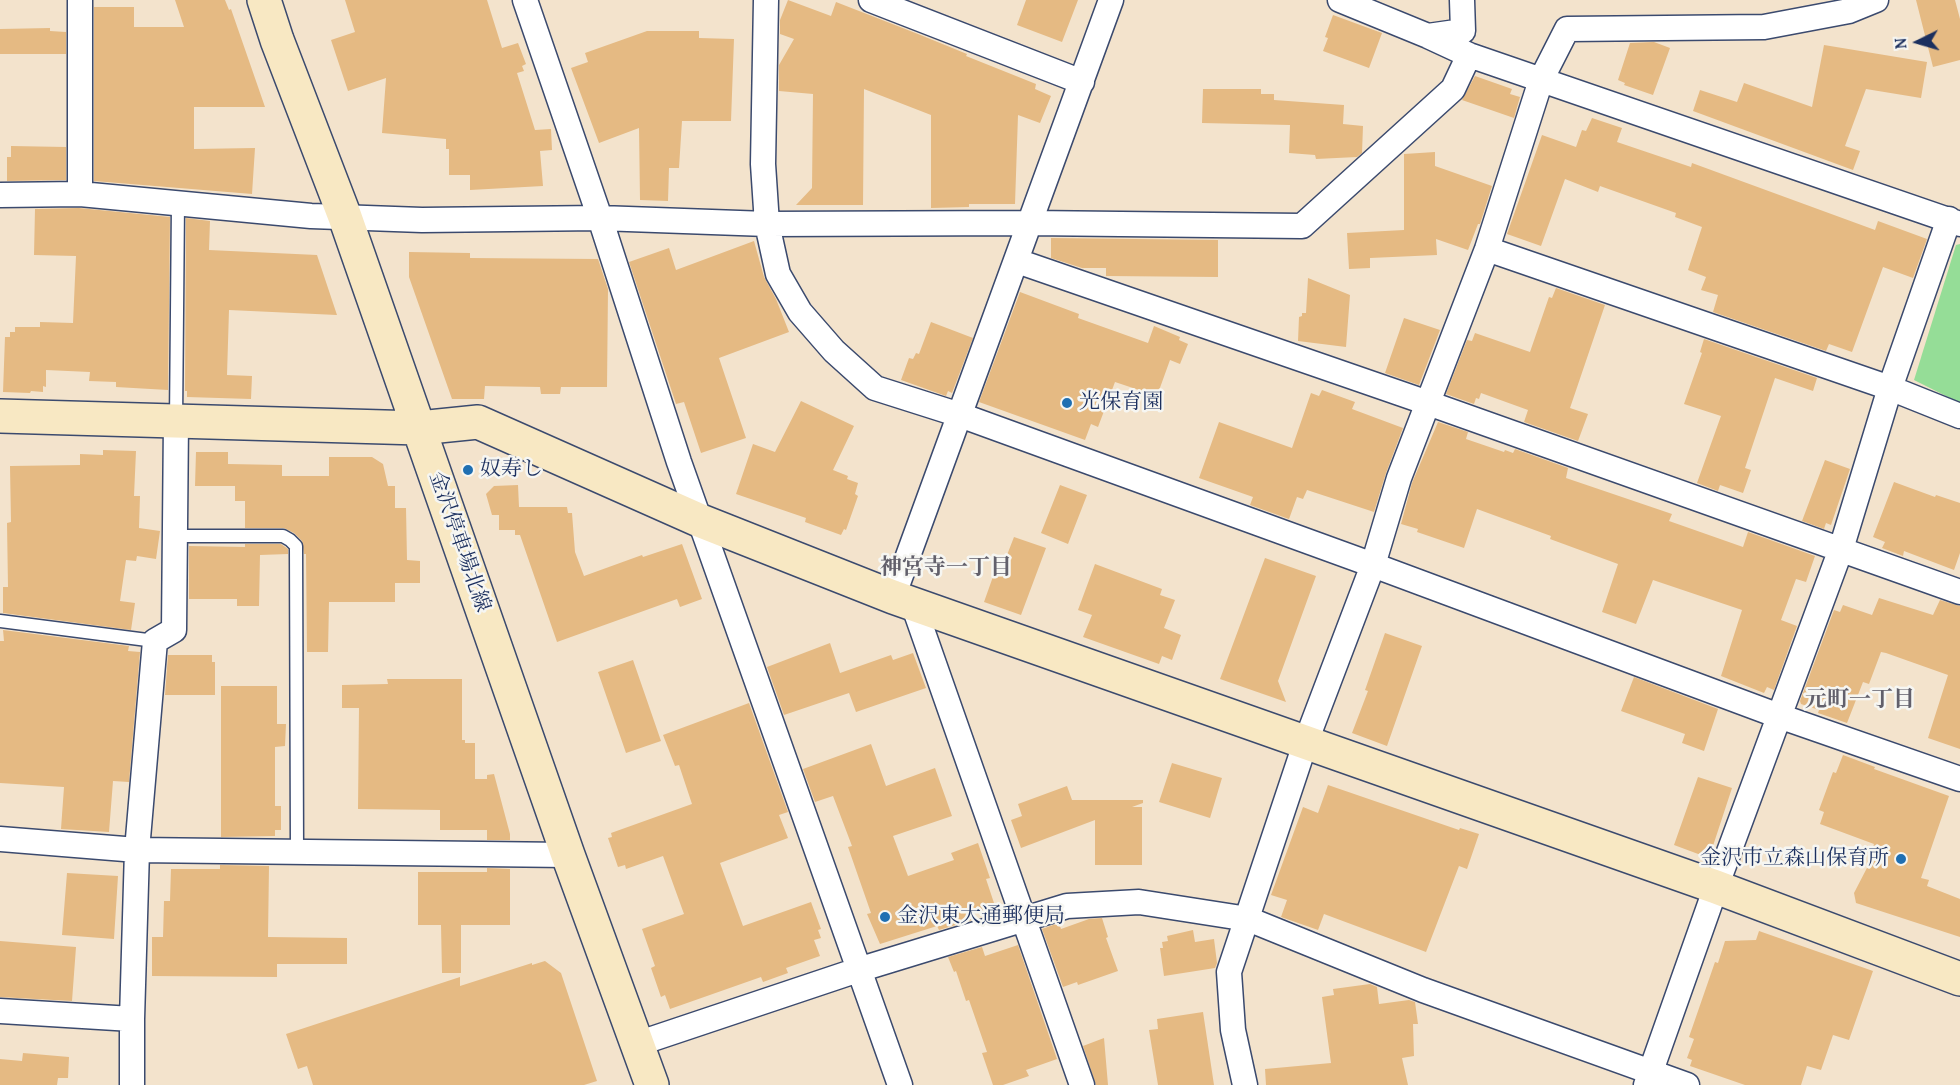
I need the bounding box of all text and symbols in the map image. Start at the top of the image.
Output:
north arrow [1888,12,1948,72]
text: N [1888,37,1912,50]
place label: 光保育園 [1079,390,1163,416]
marker: 光保育園 [1060,396,1074,410]
place label: 奴寿し [480,457,543,483]
marker: 奴寿し [461,463,475,477]
street label: 金沢停車場北線 [423,468,495,616]
district label: 神宮寺一丁目 [880,555,1012,581]
district label: 元町一丁目 [1805,687,1915,713]
place label: 金沢市立森山保育所 [1700,846,1889,872]
marker: 金沢市立森山保育所 [1894,852,1908,866]
place label: 金沢東大通郵便局 [897,904,1065,930]
marker: 金沢東大通郵便局 [878,910,892,924]

